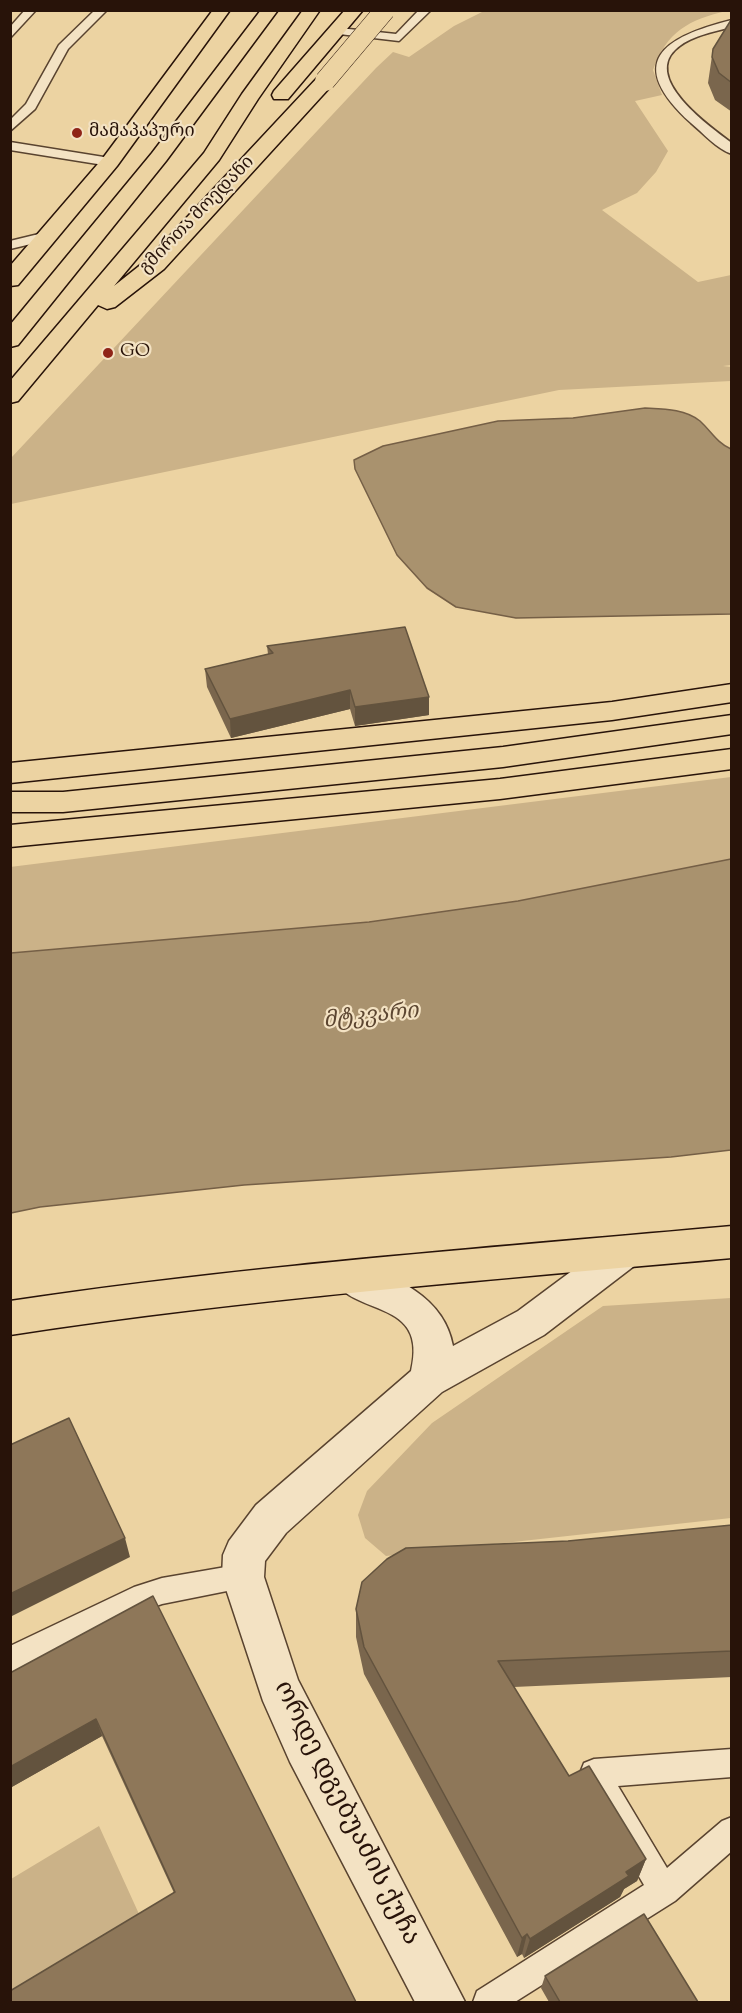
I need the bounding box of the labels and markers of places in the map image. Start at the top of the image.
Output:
place label: მამაპაპური [89,122,195,144]
marker: მამაპაპური [70,126,84,140]
place label: GO [120,342,150,364]
marker: GO [101,346,115,360]

